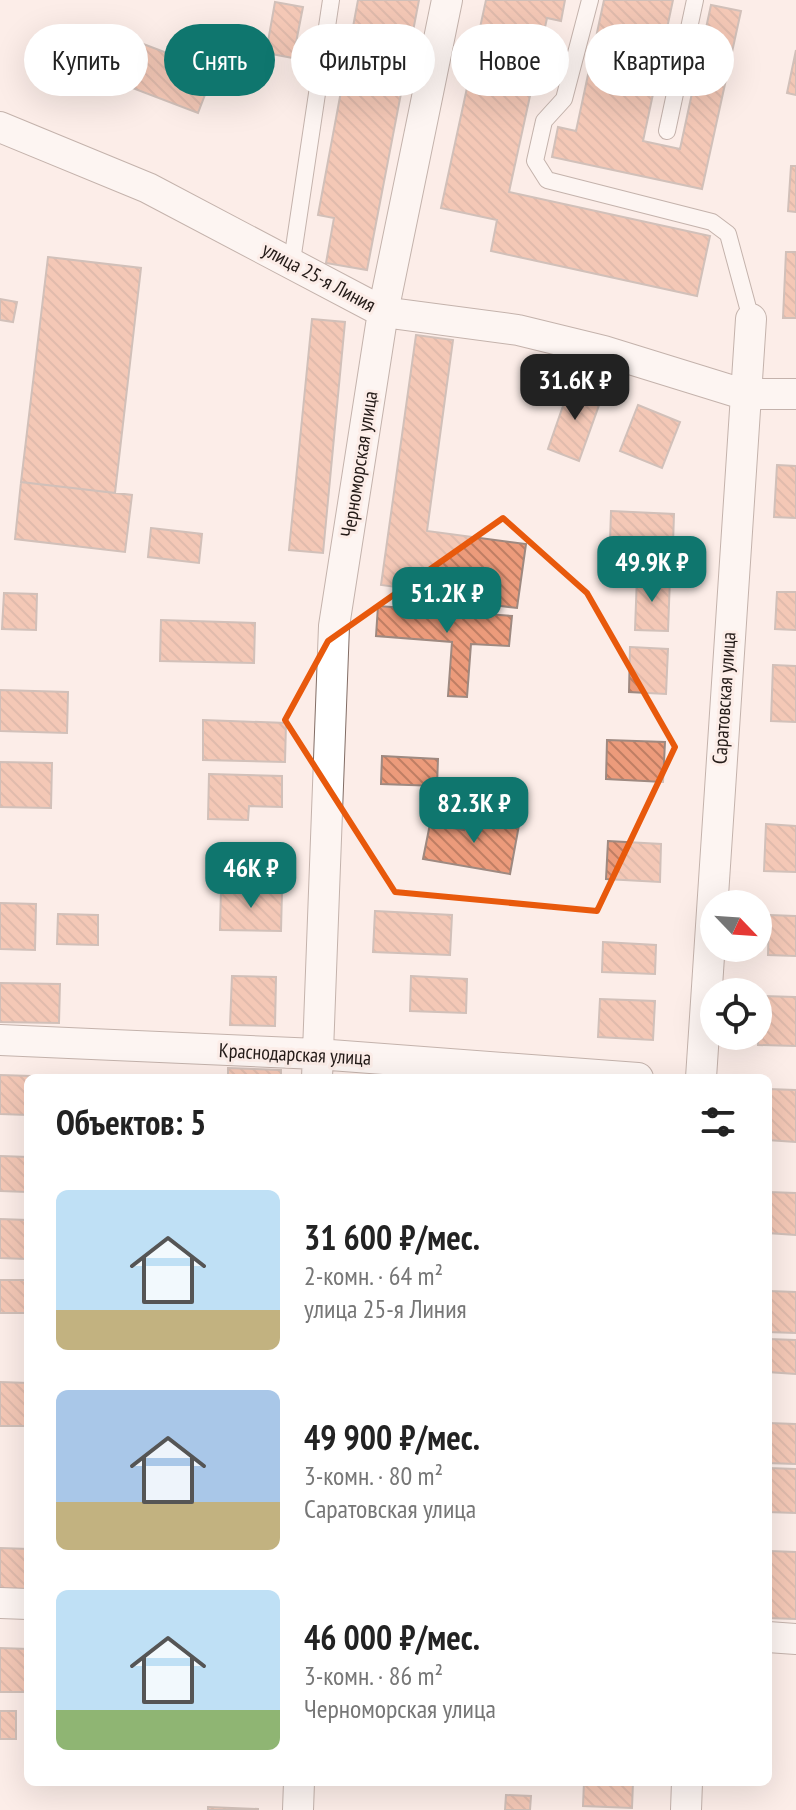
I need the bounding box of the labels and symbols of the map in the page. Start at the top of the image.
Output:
street label: улица 25-я Линия [258,236,380,318]
pin: 31.6K ₽ [501,354,649,422]
street label: Черноморская улица [335,389,383,539]
pin: 49.9K ₽ [578,536,726,604]
pin: 51.2K ₽ [373,567,521,635]
street label: Саратовская улица [706,631,742,765]
pin: 82.3K ₽ [400,777,548,845]
pin: 46K ₽ [195,842,307,910]
north arrow [700,890,772,962]
street label: Краснодарская улица [218,1037,372,1071]

